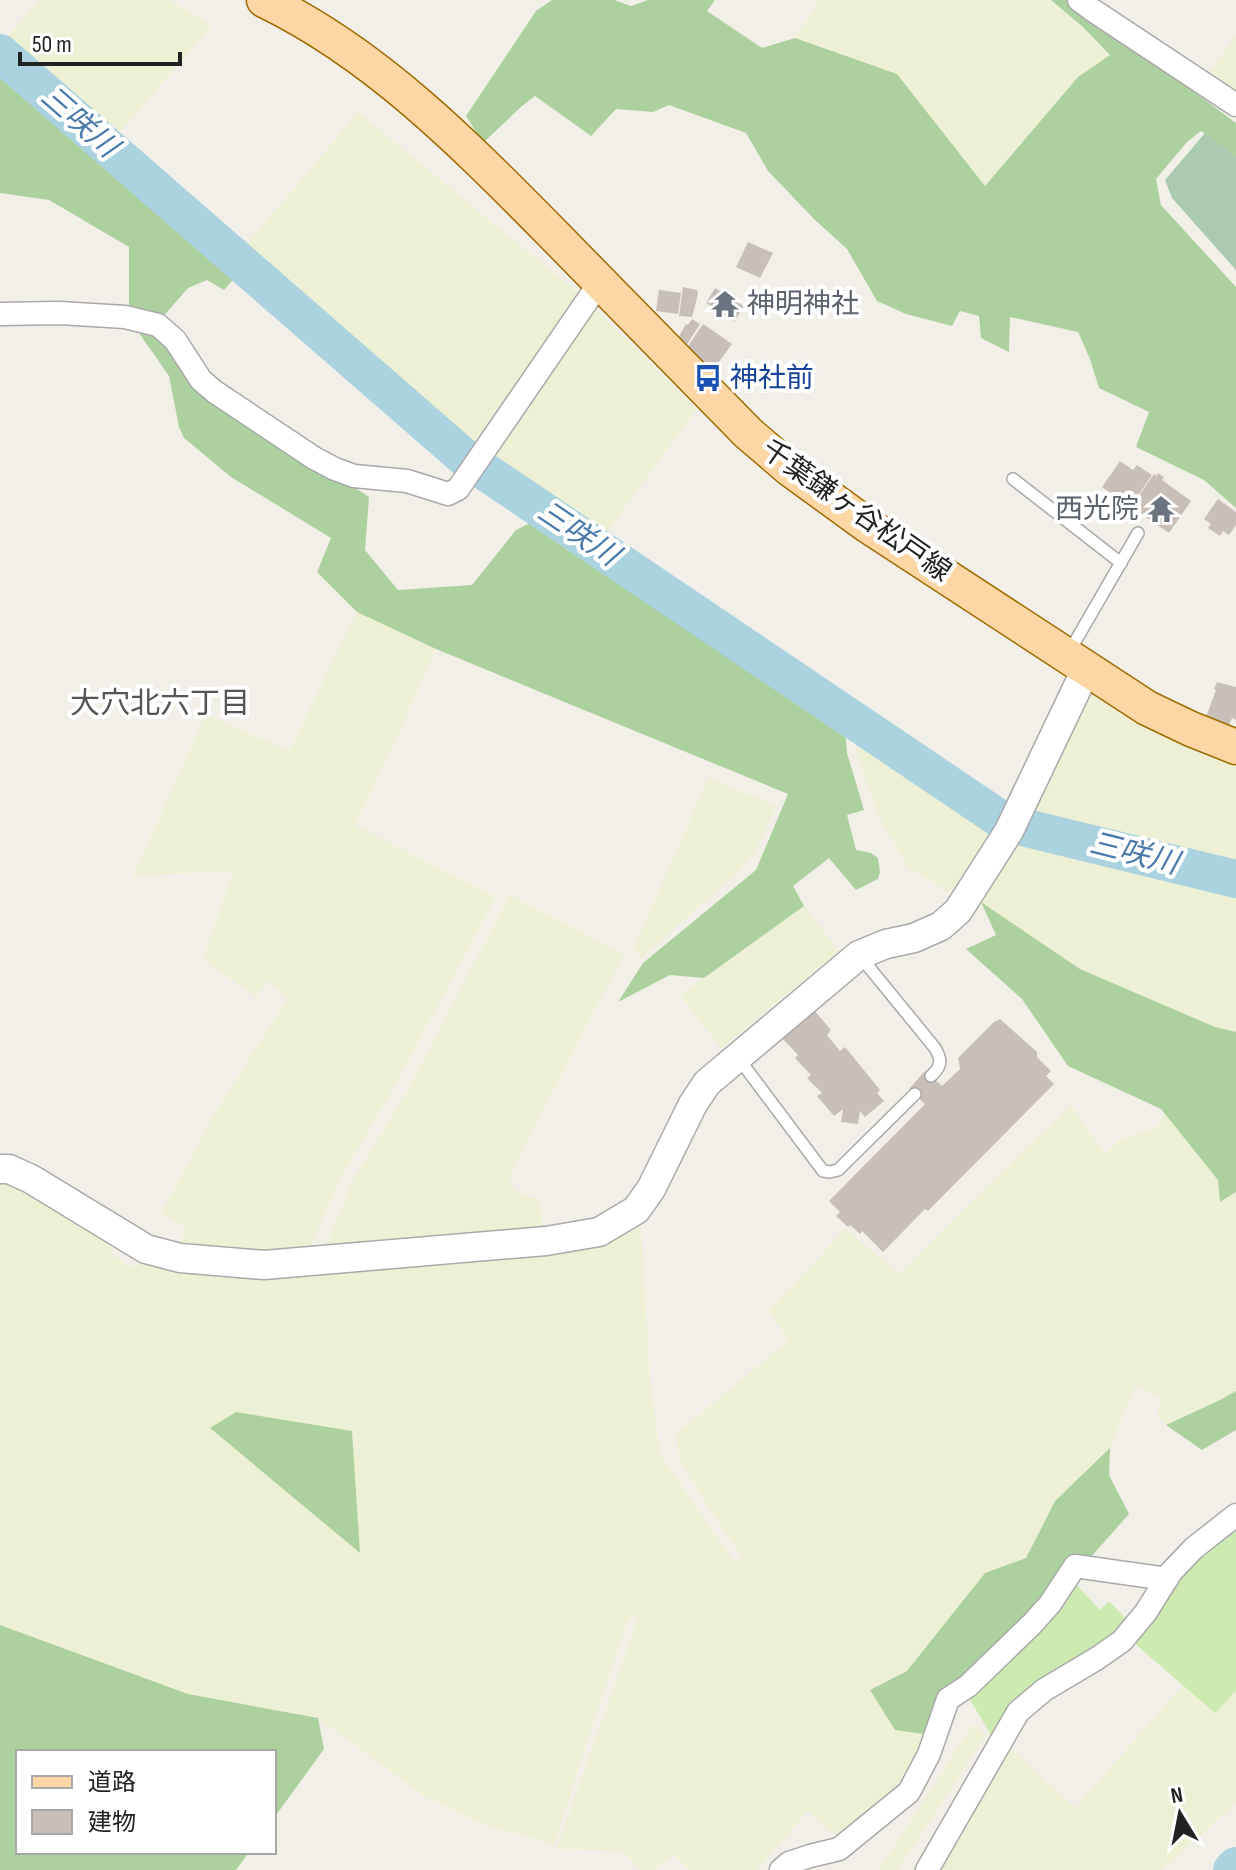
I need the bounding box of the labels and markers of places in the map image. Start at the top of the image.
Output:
place label: 神明神社 [747,288,859,321]
temple icon: 神明神社 [710,289,740,319]
place label: 神社前 [730,362,814,395]
bus stop icon: 神社前 [693,363,723,393]
place label: 西光院 [1055,493,1139,526]
temple icon: 西光院 [1146,494,1176,524]

